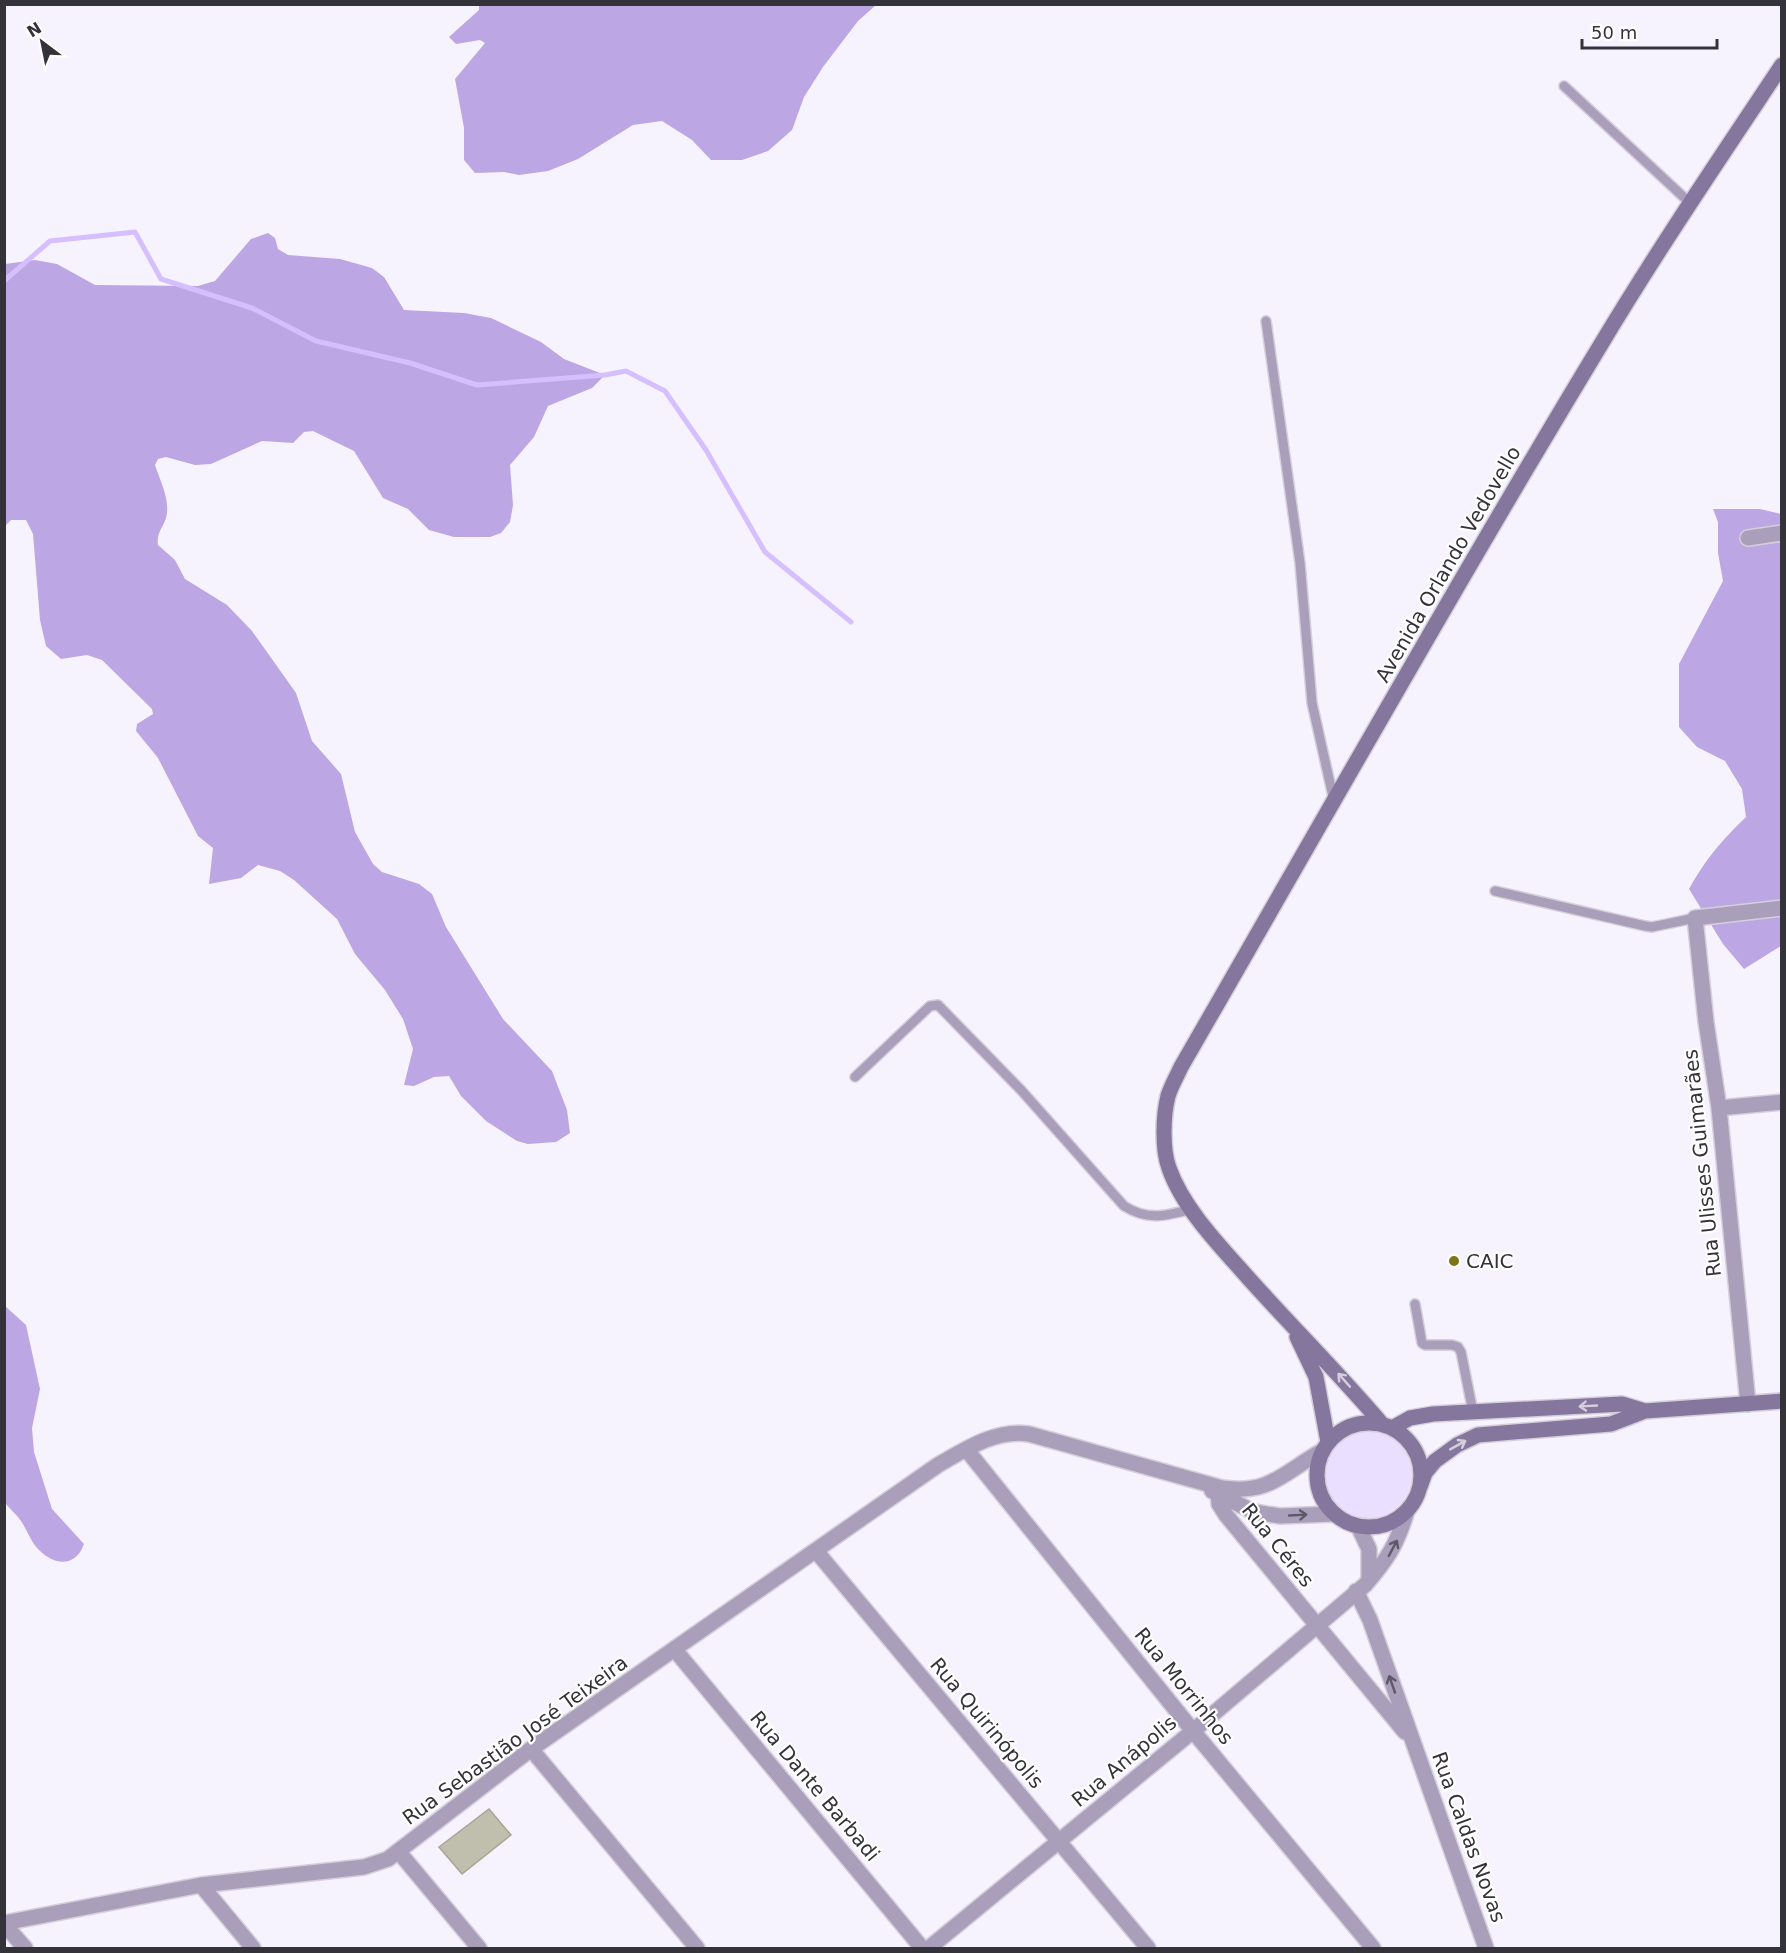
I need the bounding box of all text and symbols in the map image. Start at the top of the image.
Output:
north arrow [12,12,72,72]
scale bar [1582,12,1717,50]
text: N [24,18,45,41]
text: 50 m [1591,22,1637,43]
street label: Avenida Orlando Vedovello [1370,442,1526,686]
street label: Rua Ulisses Guimarães [1678,1048,1726,1278]
place label: CAIC [1466,1249,1514,1273]
marker: CAIC [1447,1254,1461,1268]
one-way arrow [1337,1373,1351,1388]
one-way arrow [1578,1400,1598,1411]
one-way arrow [1449,1439,1467,1450]
street label: Rua Céres [1237,1498,1319,1592]
one-way arrow [1288,1510,1308,1521]
one-way arrow [1387,1540,1399,1557]
street label: Rua Morrinhos [1130,1623,1238,1749]
street label: Rua Sebastião José Teixeira [398,1650,632,1830]
street label: Rua Quirinópolis [925,1653,1049,1793]
one-way arrow [1386,1675,1397,1694]
street label: Rua Dante Barbadi [745,1706,885,1866]
street label: Rua Anápolis [1067,1710,1181,1812]
street label: Rua Caldas Novas [1427,1749,1511,1925]

